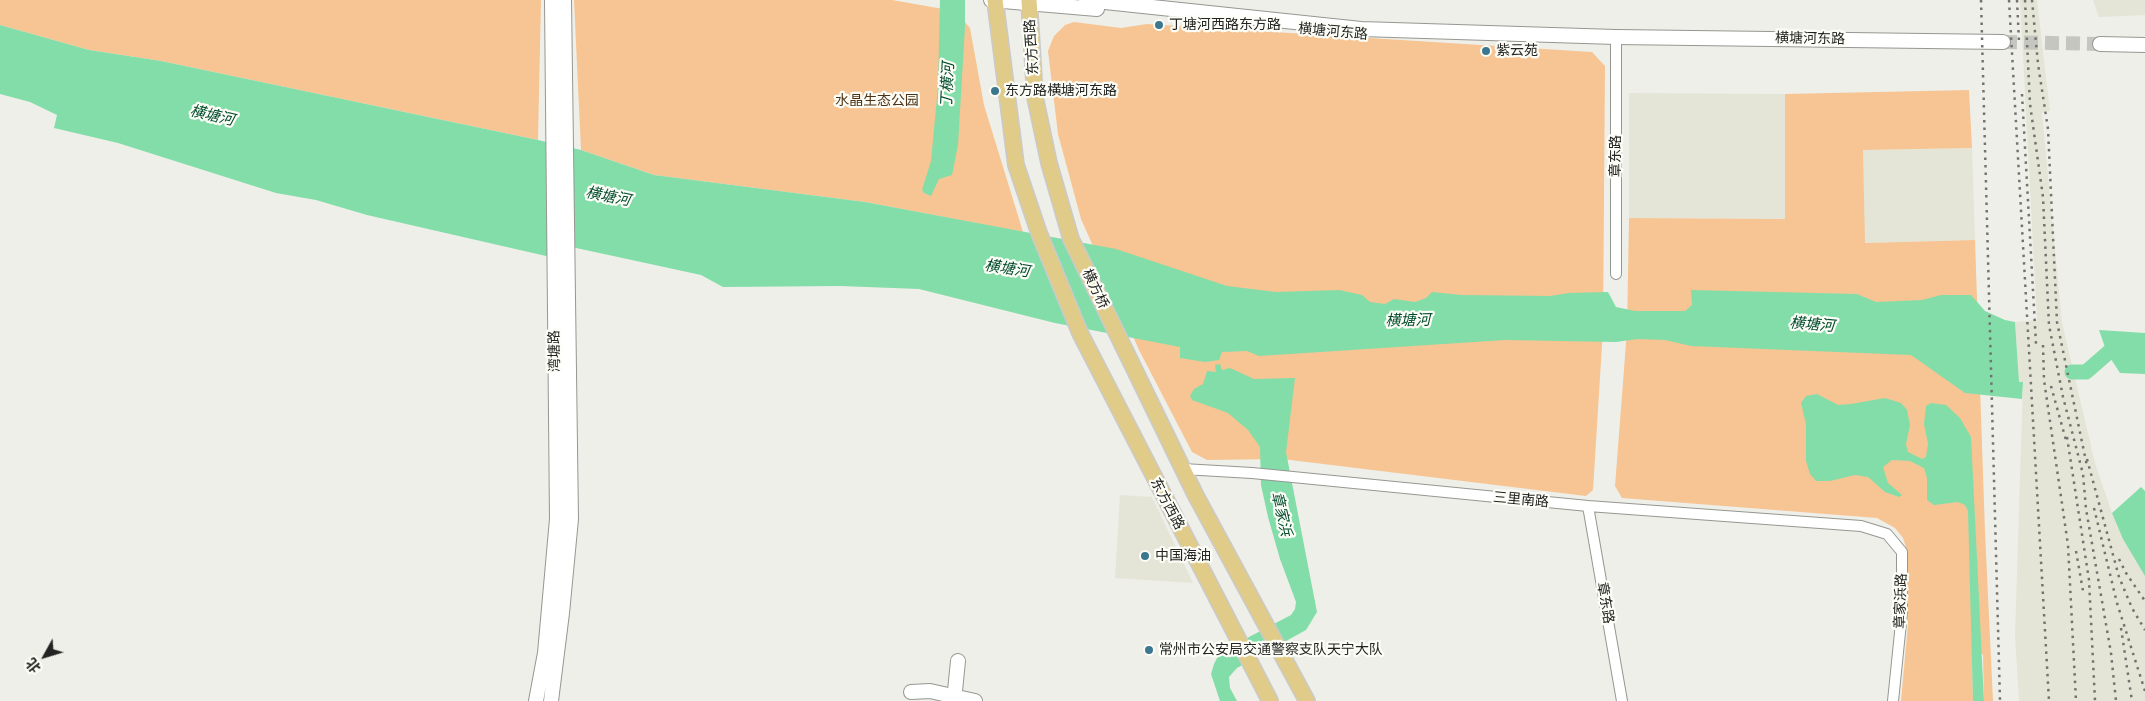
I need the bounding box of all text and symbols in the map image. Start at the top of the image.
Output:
place label: 丁塘河西路东方路 [1169,17,1281,33]
street label: 东方西路 [1022,18,1042,76]
marker: 丁塘河西路东方路 [1153,19,1165,31]
street label: 横塘河东路 [1297,21,1369,43]
street label: 横塘河东路 [1775,30,1845,48]
place label: 紫云苑 [1496,43,1538,59]
marker: 紫云苑 [1480,45,1492,57]
water label: 丁横河 [938,62,958,108]
place label: 东方路横塘河东路 [1005,83,1117,99]
marker: 东方路横塘河东路 [989,85,1001,97]
park label: 水晶生态公园 [835,93,919,109]
water label: 横塘河 [188,102,236,130]
street label: 章东路 [1608,135,1624,177]
water label: 横塘河 [584,184,632,210]
water label: 横塘河 [983,257,1031,281]
street label: 横方桥 [1078,266,1112,312]
water label: 横塘河 [1385,312,1431,330]
water label: 横塘河 [1789,314,1835,336]
street label: 湾塘路 [546,330,564,372]
street label: 东方西路 [1146,475,1188,533]
street label: 三里南路 [1492,489,1550,511]
water label: 章家浜 [1267,490,1295,538]
place label: 中国海油 [1155,548,1211,564]
marker: 中国海油 [1139,550,1151,562]
street label: 章家浜路 [1892,573,1910,629]
street label: 章东路 [1593,581,1617,625]
north arrow [20,631,70,681]
place label: 常州市公安局交通警察支队天宁大队 [1159,642,1383,658]
marker: 常州市公安局交通警察支队天宁大队 [1143,644,1155,656]
text: 北 [21,654,45,677]

